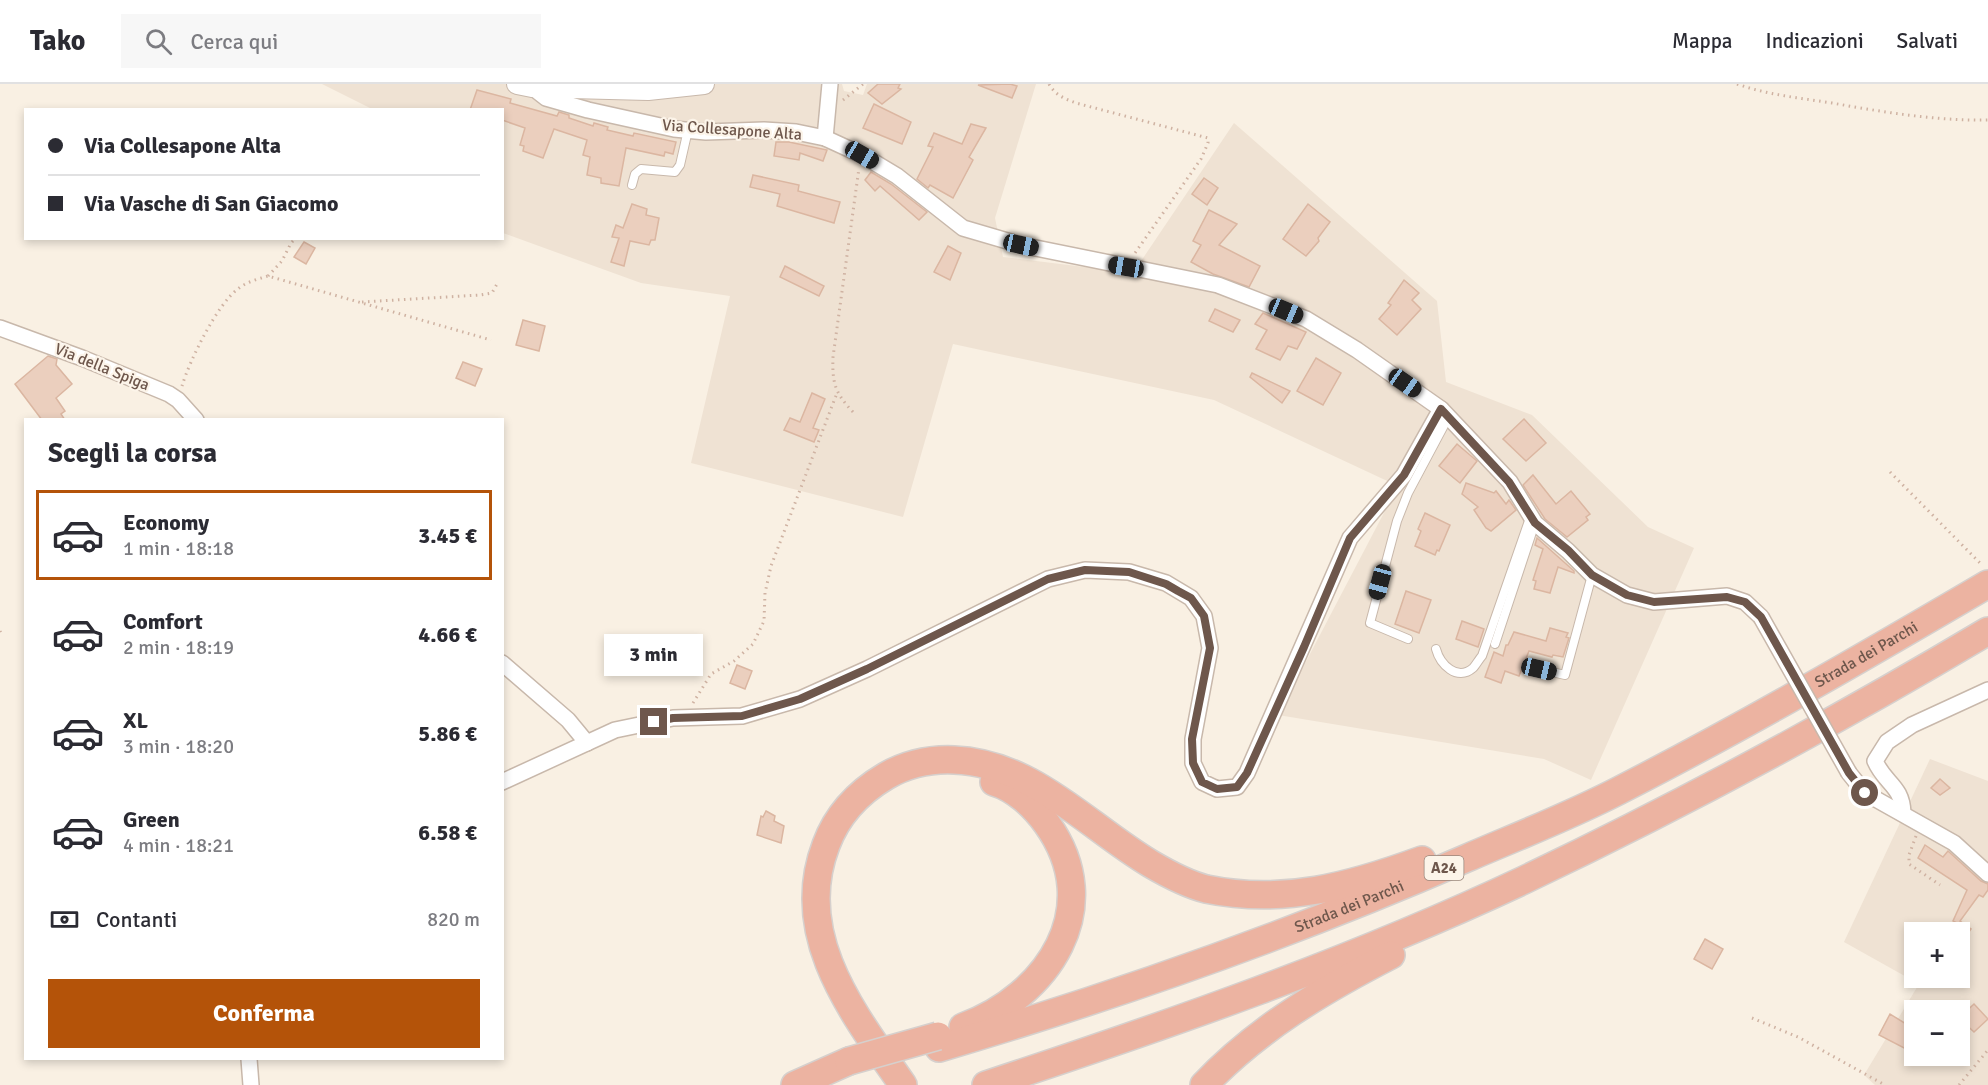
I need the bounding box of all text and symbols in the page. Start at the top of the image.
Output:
search box [121,14,541,68]
text: Tako [30,24,85,58]
icon: search [142,25,175,58]
text: Cerca qui [190,28,278,55]
text: Mappa [1672,28,1733,54]
text: Indicazioni [1766,28,1864,54]
text: Salvati [1897,28,1958,54]
street label: Via Collesapone Alta [661,115,803,145]
text: Via Collesapone Alta [84,132,281,159]
car [842,138,882,172]
text: Via Vasche di San Giacomo [84,190,339,217]
car [1002,232,1040,258]
car [1107,255,1145,279]
car [1266,296,1306,326]
street label: Via della Spiga [52,339,152,395]
car [1385,365,1425,401]
text: Scegli la corsa [48,437,217,470]
icon: car [51,508,105,562]
text: Economy [123,509,209,536]
text: 3.45 € [418,522,477,549]
text: 1 min · 18:18 [123,536,234,561]
car [1367,562,1393,602]
icon: car [51,607,105,661]
text: Comfort [123,608,203,635]
street label: Strada dei Parchi [1811,617,1922,692]
text: 4.66 € [418,621,477,648]
text: 2 min · 18:19 [123,635,234,660]
callout: 3 min [604,635,704,677]
text: 3 min [629,642,678,667]
car [1519,656,1559,682]
icon: car [51,706,105,760]
text: XL [123,707,148,734]
route end [640,708,667,735]
text: 5.86 € [418,720,477,747]
text: 3 min · 18:20 [123,734,234,759]
route start [1851,779,1878,806]
icon: car [51,805,105,859]
text: Green [123,806,180,833]
text: 6.58 € [418,819,477,846]
text: 4 min · 18:21 [123,833,234,858]
road number: A24 [1424,856,1464,880]
street label: Strada dei Parchi [1292,876,1407,938]
icon: cash [48,903,81,936]
text: Contanti [96,906,177,933]
text: 820 m [427,907,480,932]
map controls [1904,922,1970,1066]
button: + [1904,922,1970,988]
button: Conferma [48,979,480,1048]
button: − [1904,1000,1970,1066]

